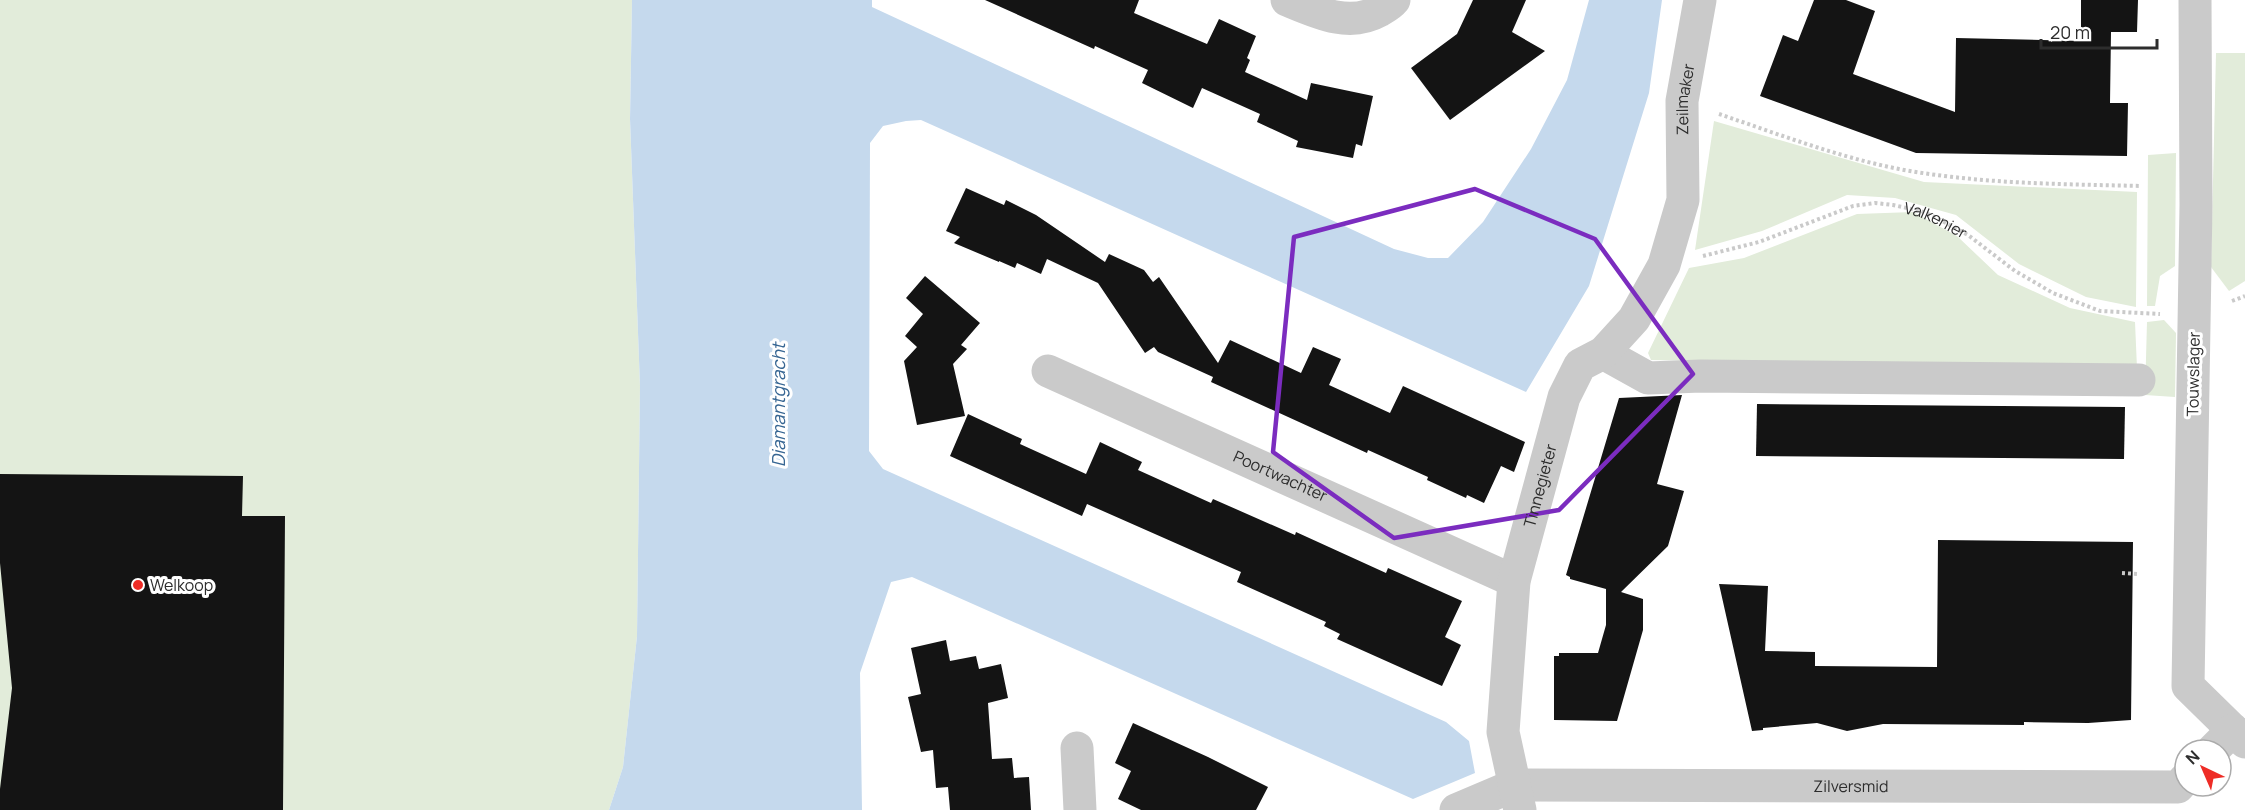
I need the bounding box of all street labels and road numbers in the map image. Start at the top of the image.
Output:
street label: Zeilmaker [1671,62,1700,135]
street label: Valkenier [1902,197,1971,243]
street label: Touwslager [2181,331,2205,417]
street label: Tinnegieter [1518,441,1562,530]
street label: Poortwachter [1230,445,1331,507]
street label: Zilversmid [1813,775,1889,797]

